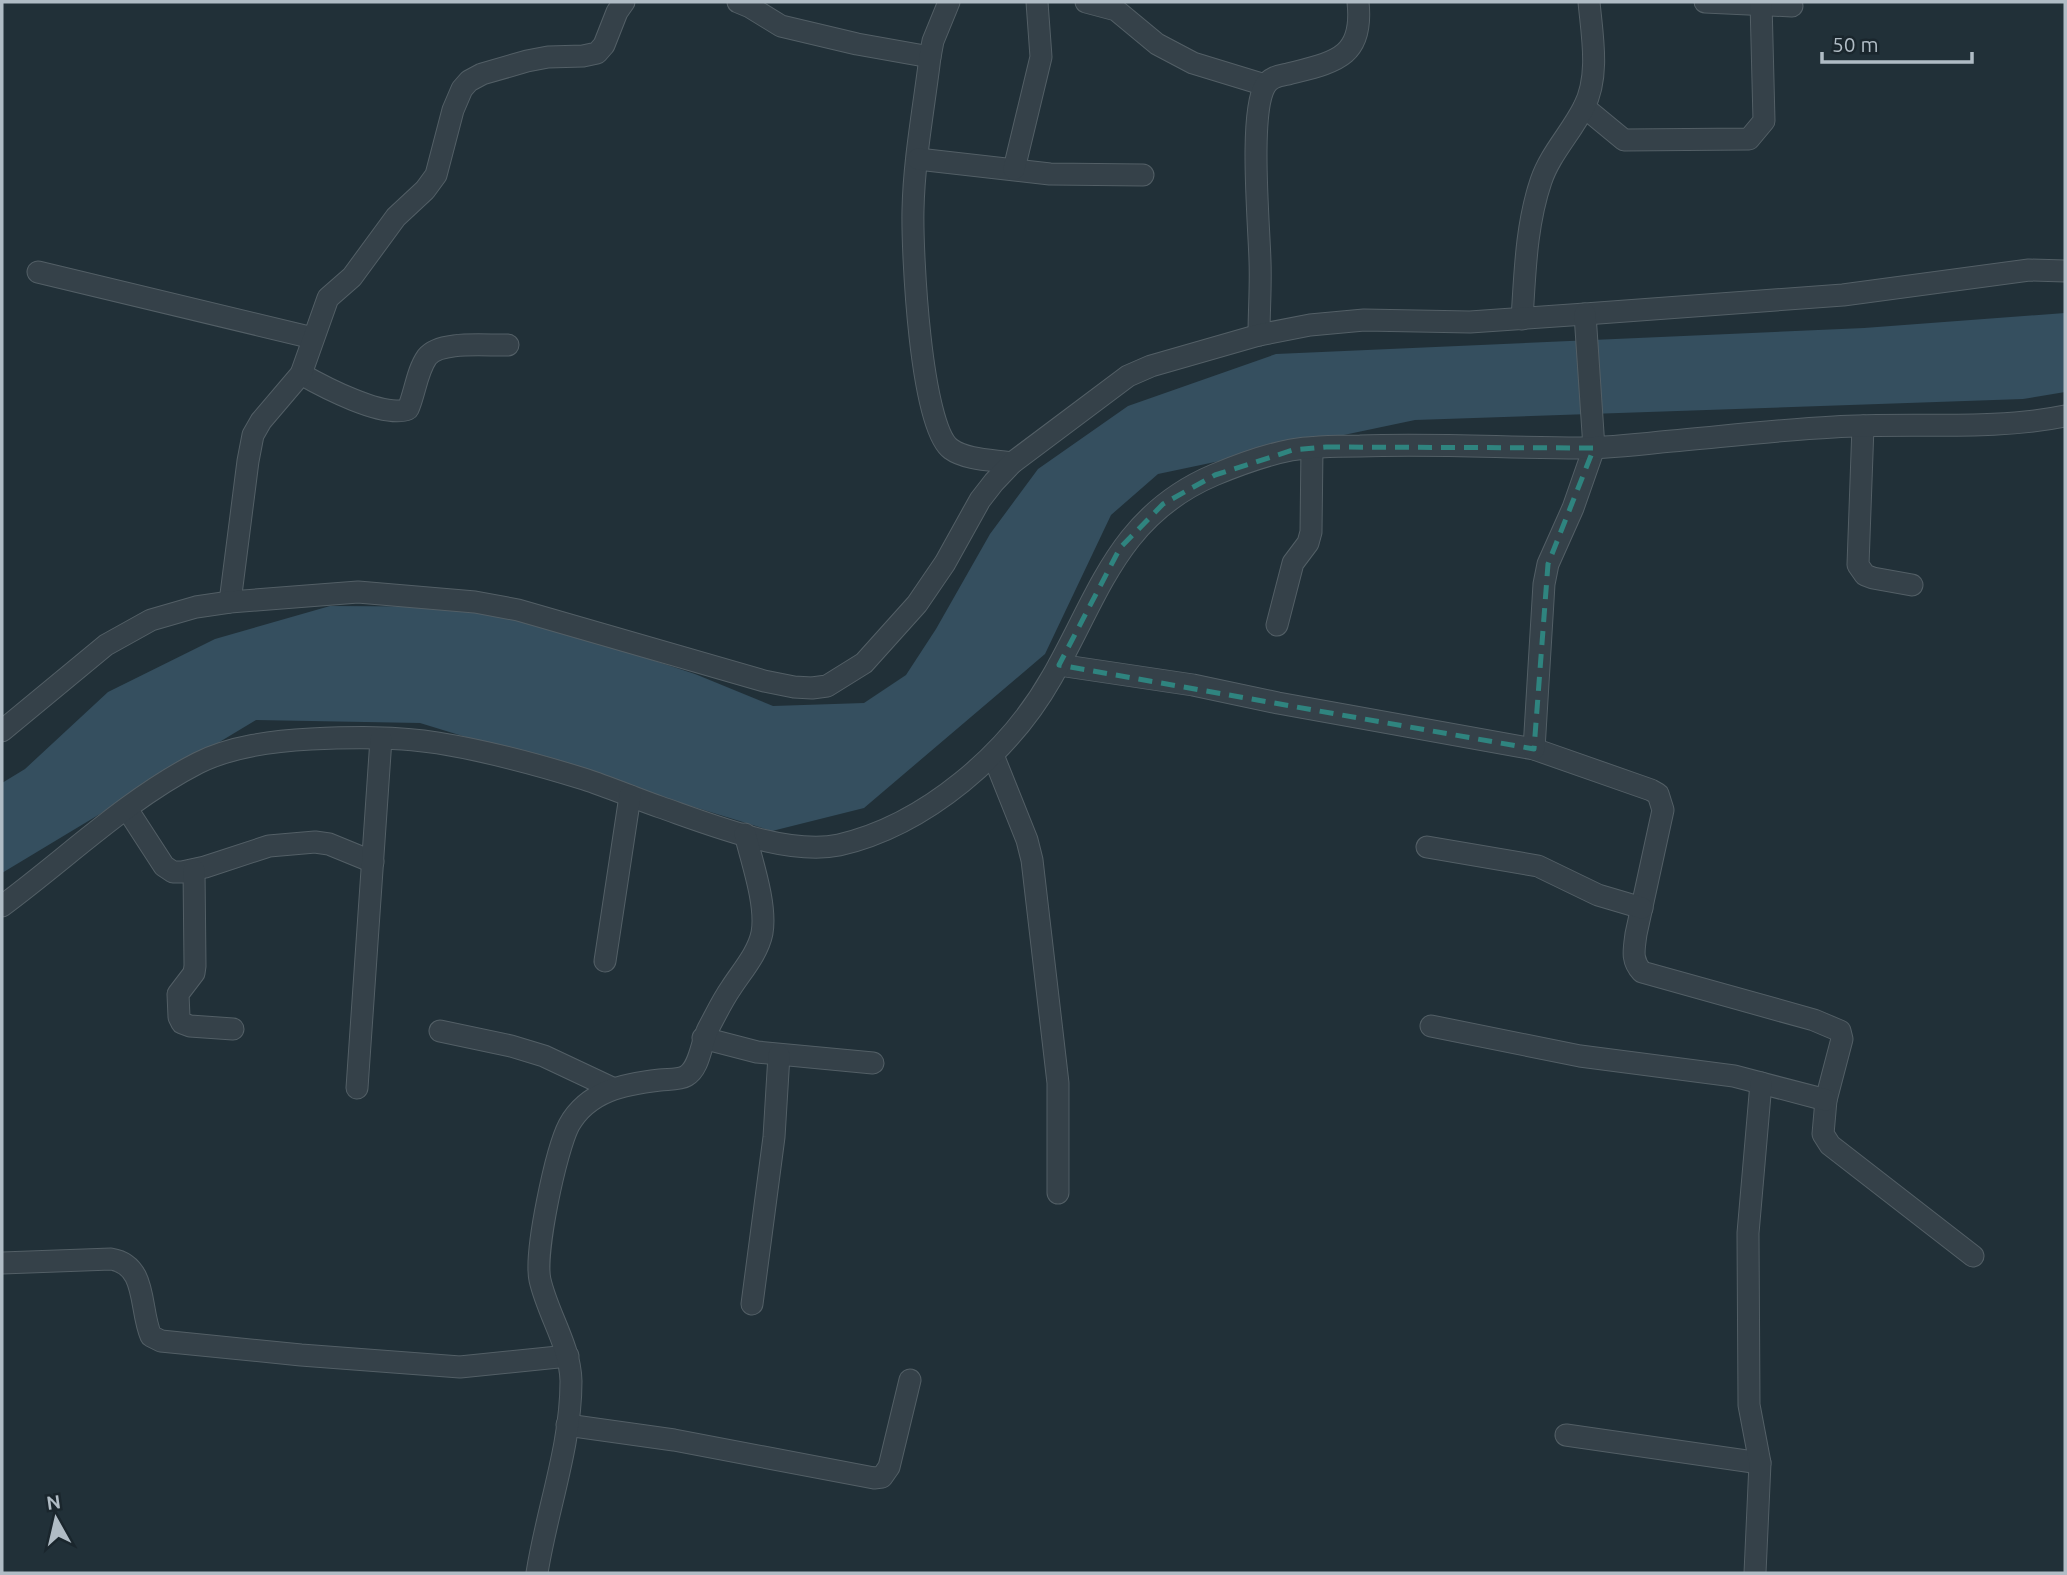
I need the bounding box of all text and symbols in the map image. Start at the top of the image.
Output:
scale bar [1822,21,1972,65]
text: 50 m [1832,32,1879,56]
north arrow [21,1484,91,1554]
text: N [45,1490,62,1514]

